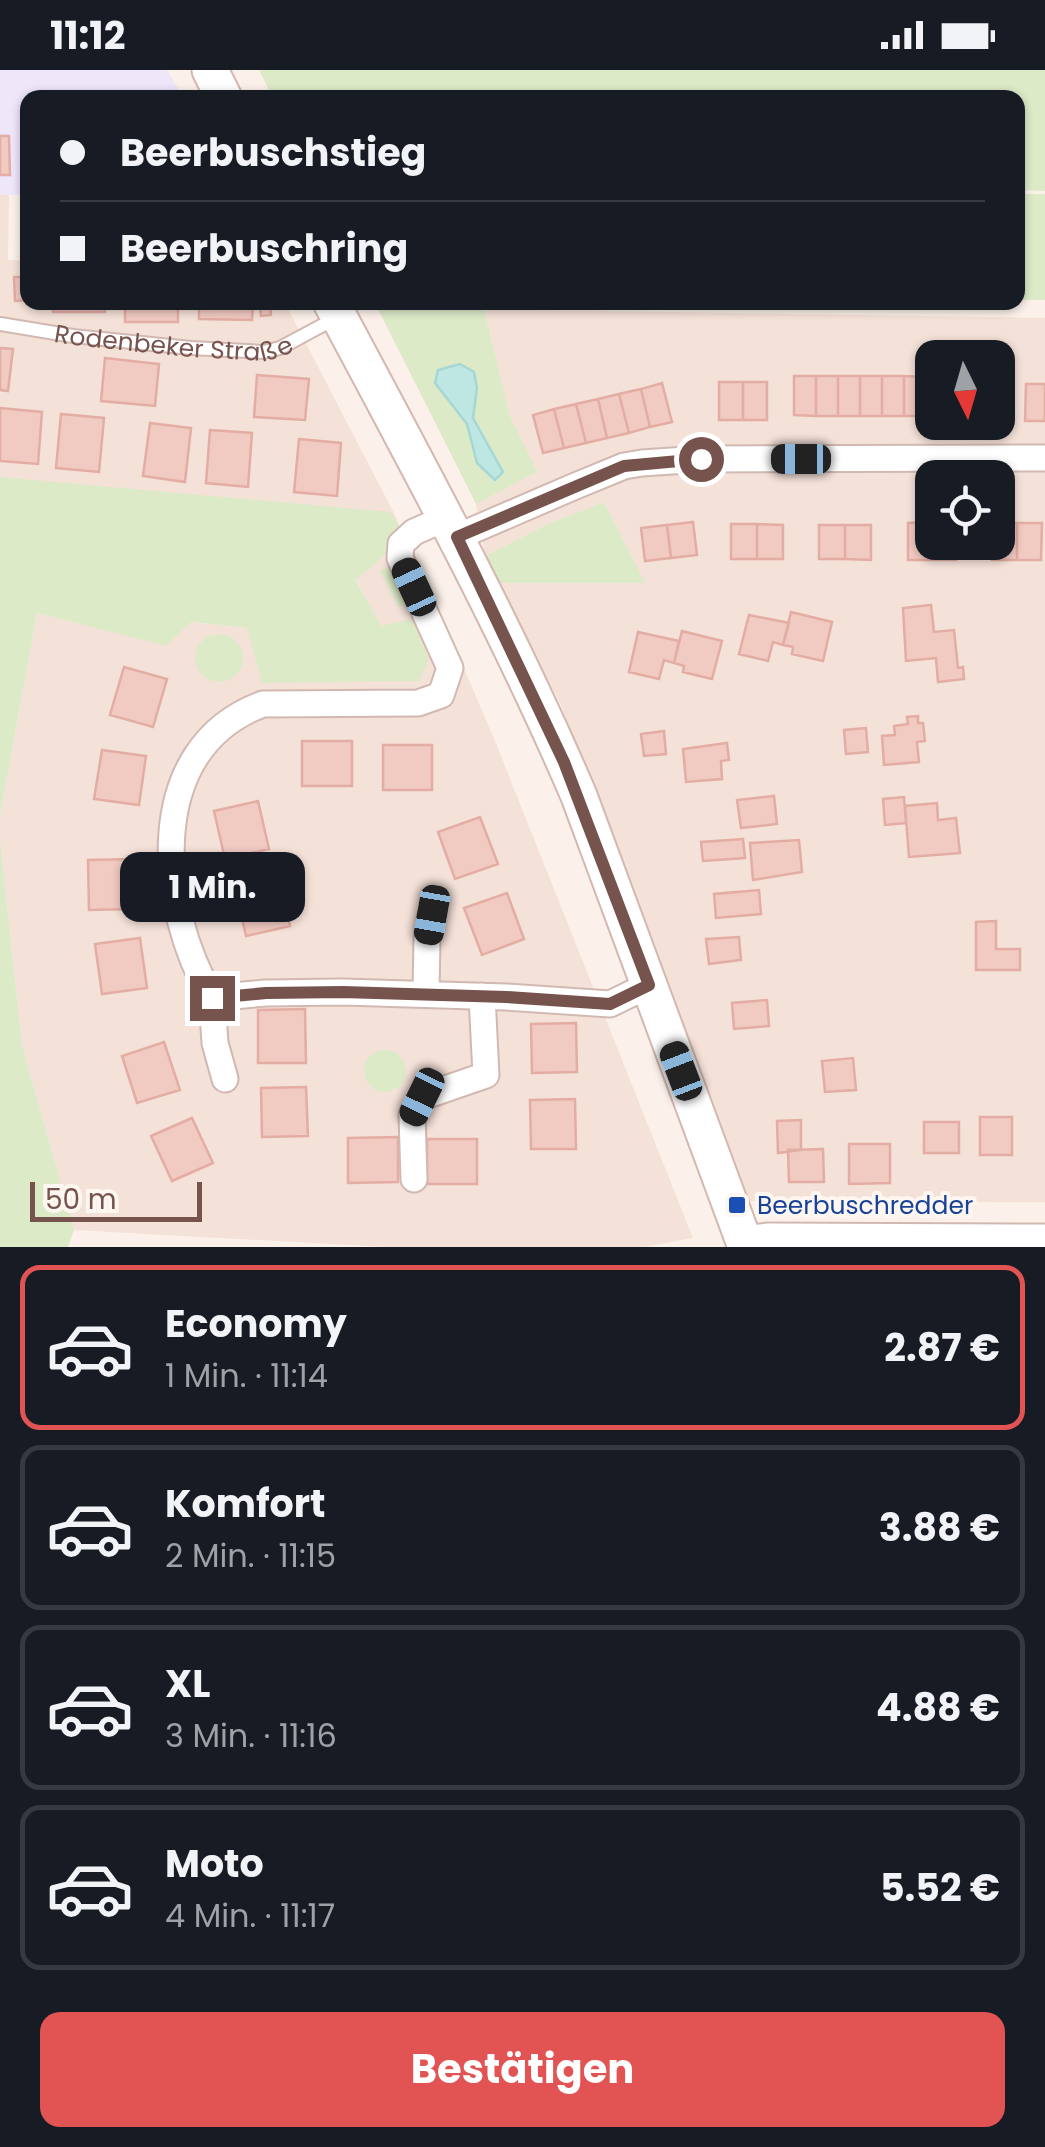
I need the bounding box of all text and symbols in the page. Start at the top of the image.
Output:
text: 11:12 [50,9,125,62]
text: Beerbuschstieg [120,126,426,179]
text: Beerbuschring [120,222,408,275]
street label: Rodenbeker Straße [52,316,299,370]
north arrow [915,340,1015,440]
map controls [915,340,1015,560]
route start [679,437,724,482]
car [771,444,831,474]
button: locate [915,460,1015,560]
car [388,553,440,621]
callout: 1 Min. [120,853,304,923]
text: 1 Min. [168,864,257,909]
car [412,883,452,947]
route end [190,976,235,1021]
car [656,1038,706,1104]
car [395,1063,449,1131]
scale bar [30,1177,202,1222]
text: 50 m [45,1180,116,1219]
place label: Beerbuschredder [757,1188,973,1223]
marker: Beerbuschredder [726,1194,748,1216]
text: Economy [165,1297,347,1350]
icon: car [45,1303,135,1393]
text: 2.87 € [884,1321,1000,1374]
text: 1 Min. · 11:14 [165,1353,328,1398]
text: Komfort [165,1477,326,1530]
icon: car [45,1483,135,1573]
text: 3.88 € [879,1501,1000,1554]
text: 2 Min. · 11:15 [165,1533,336,1578]
text: XL [165,1657,210,1710]
icon: car [45,1663,135,1753]
text: 4.88 € [876,1681,1000,1734]
text: 3 Min. · 11:16 [165,1713,337,1758]
text: Moto [165,1837,264,1890]
icon: car [45,1843,135,1933]
text: 5.52 € [880,1861,1000,1914]
text: 4 Min. · 11:17 [165,1893,335,1938]
button: Bestätigen [40,2012,1005,2127]

